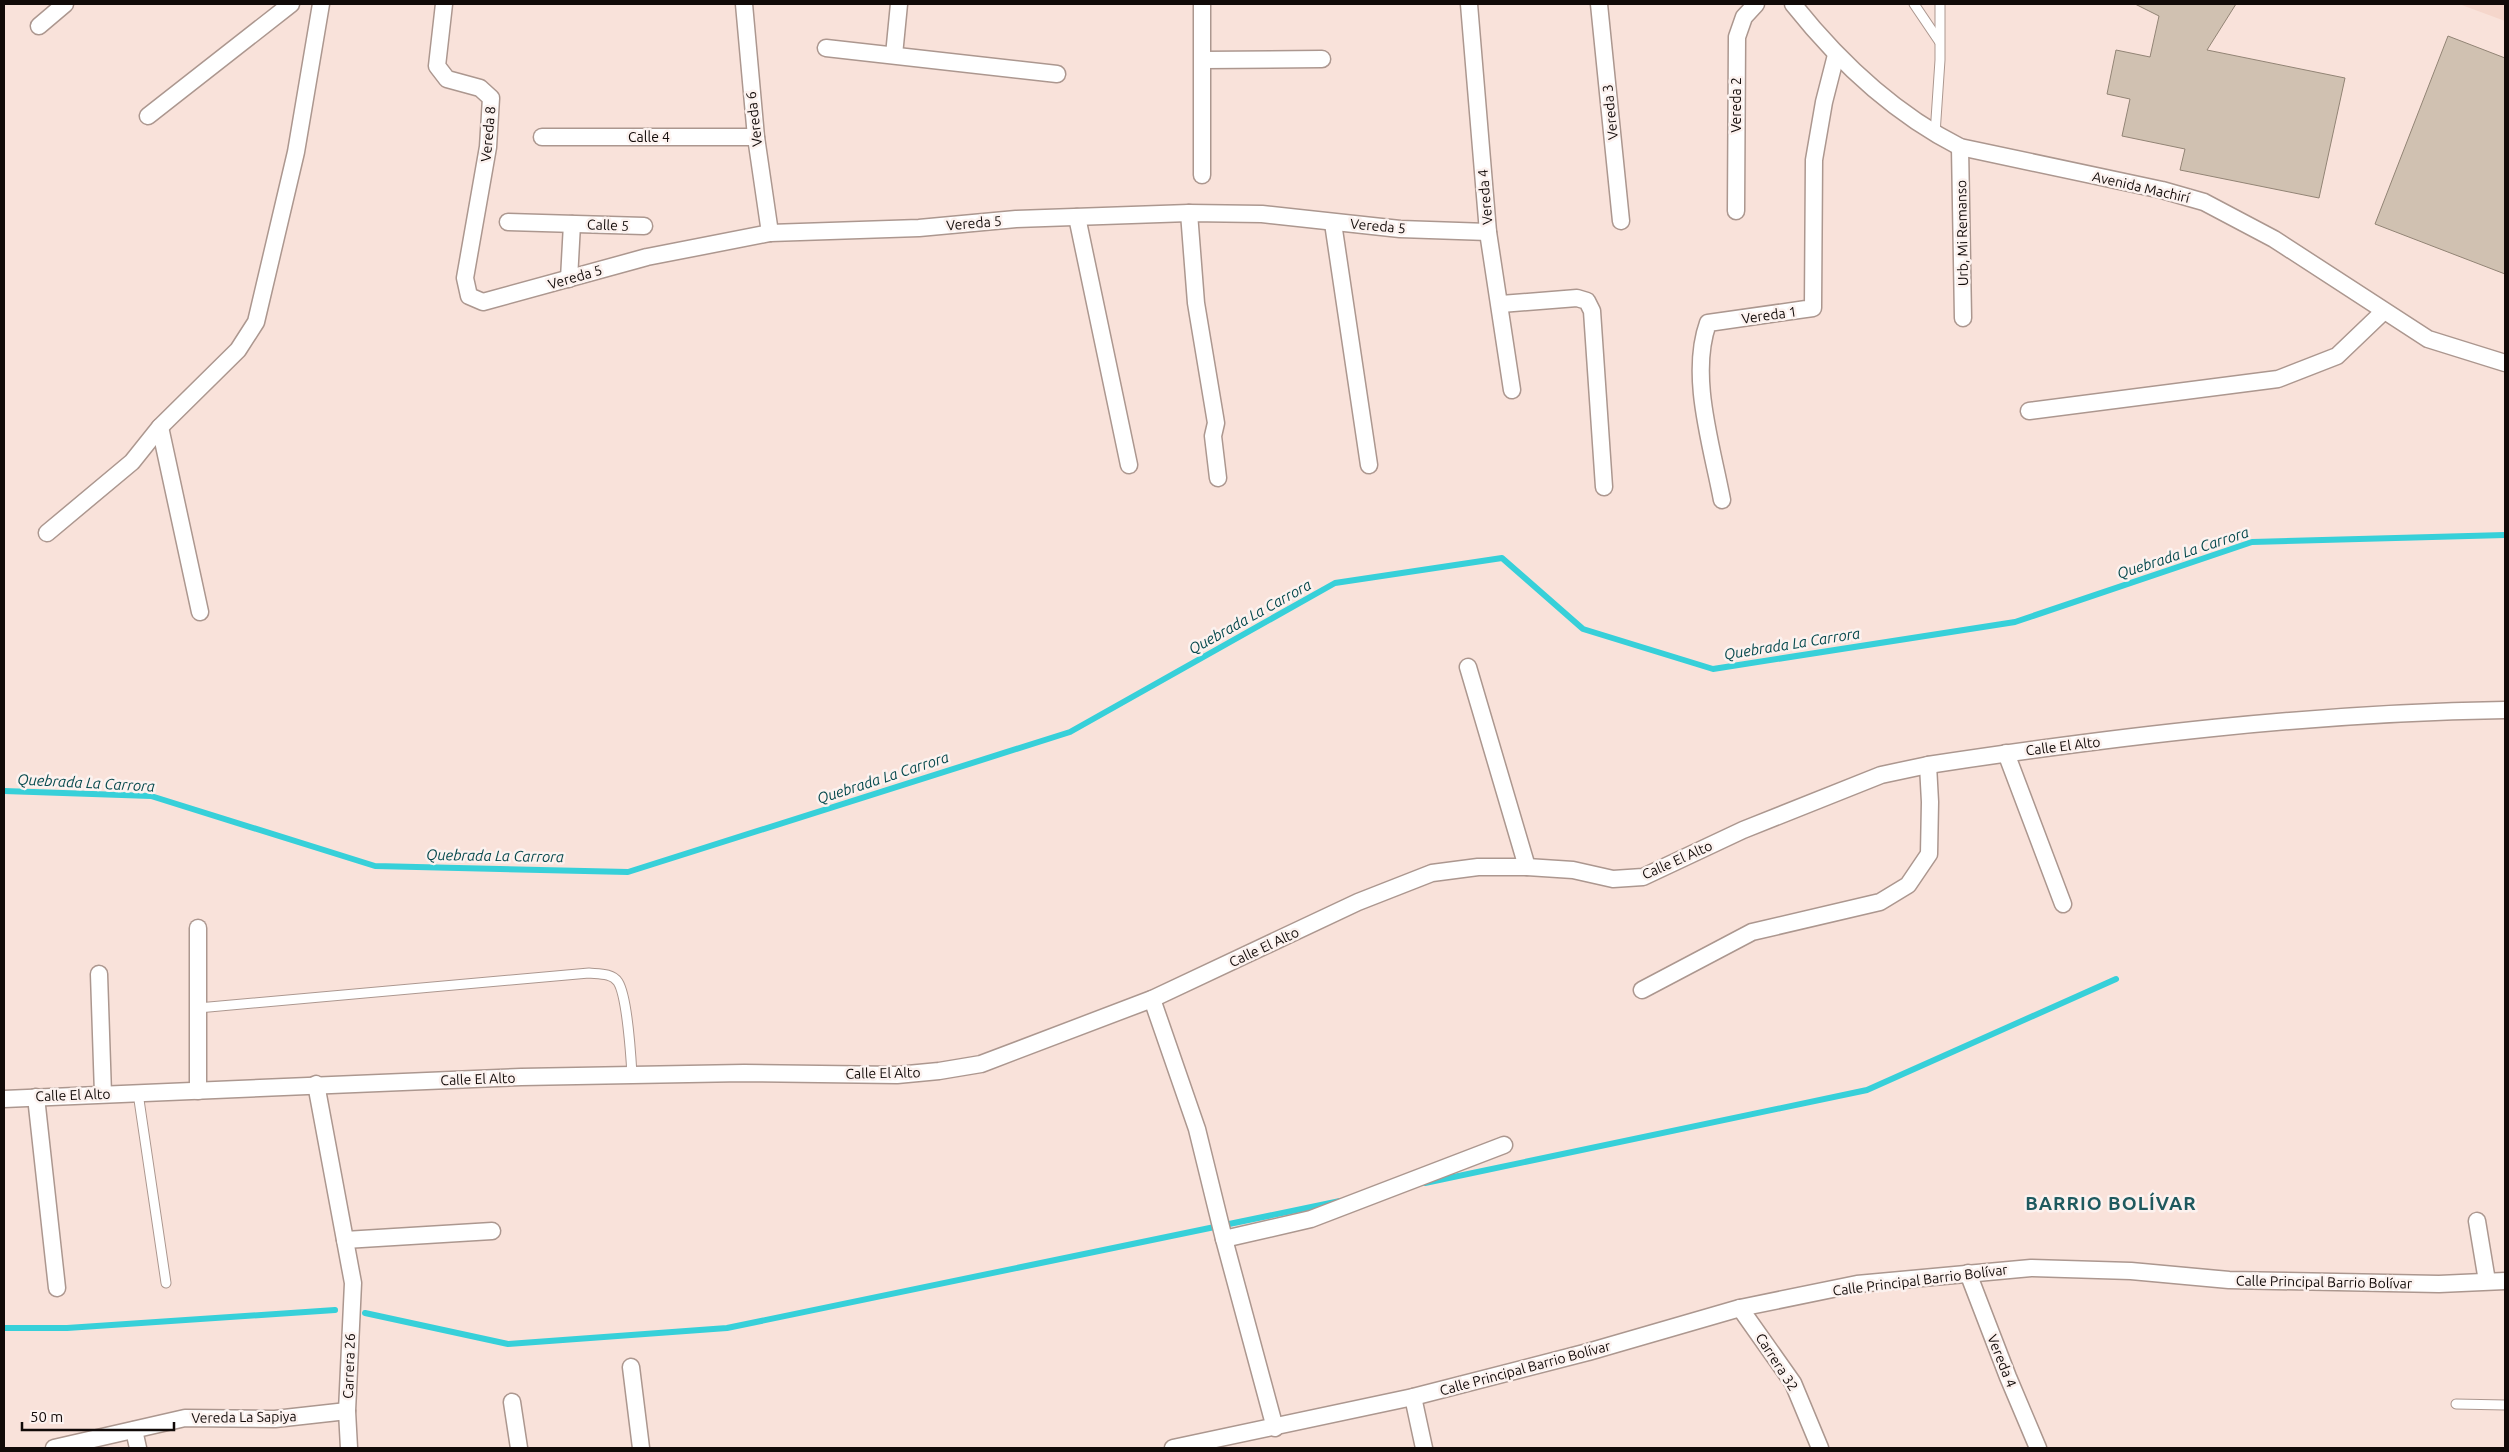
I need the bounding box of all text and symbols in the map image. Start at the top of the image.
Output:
street label: Vereda 2 [1728,77,1744,133]
street label: Vereda 3 [1599,84,1621,140]
street label: Vereda 6 [743,90,765,148]
street label: Vereda 8 [478,105,498,162]
street label: Calle 4 [628,129,670,145]
street label: Vereda 4 [1475,168,1495,225]
street label: Avenida Machirí [2091,168,2192,206]
street label: Urb, Mi Remanso [1953,180,1971,286]
street label: Vereda 5 [946,213,1002,233]
street label: Calle 5 [587,216,629,234]
street label: Vereda 5 [1350,216,1406,236]
street label: Vereda 5 [546,262,604,292]
street label: Vereda 1 [1740,303,1798,327]
water label: Quebrada La Carrora [2115,523,2251,583]
water label: Quebrada La Carrora [1185,576,1315,658]
water label: Quebrada La Carrora [1723,624,1861,664]
street label: Calle El Alto [2025,733,2101,759]
water label: Quebrada La Carrora [815,748,951,808]
water label: Quebrada La Carrora [17,770,155,796]
street label: Calle El Alto [1639,837,1715,883]
water label: Quebrada La Carrora [426,846,564,866]
street label: Calle El Alto [1227,924,1301,970]
street label: Calle El Alto [845,1064,921,1082]
street label: Calle El Alto [440,1070,516,1088]
street label: Calle El Alto [35,1086,111,1104]
district label: BARRIO BOLÍVAR [2025,1192,2197,1214]
street label: Calle Principal Barrio Bolívar [1832,1261,2009,1299]
street label: Calle Principal Barrio Bolívar [2236,1272,2413,1292]
street label: Carrera 32 [1752,1330,1802,1394]
street label: Vereda 4 [1984,1332,2020,1390]
street label: Carrera 26 [340,1333,358,1399]
street label: Calle Principal Barrio Bolívar [1438,1337,1613,1399]
scale bar [22,1400,175,1432]
text: 50 m [30,1408,63,1425]
street label: Vereda La Sapiya [191,1408,297,1426]

